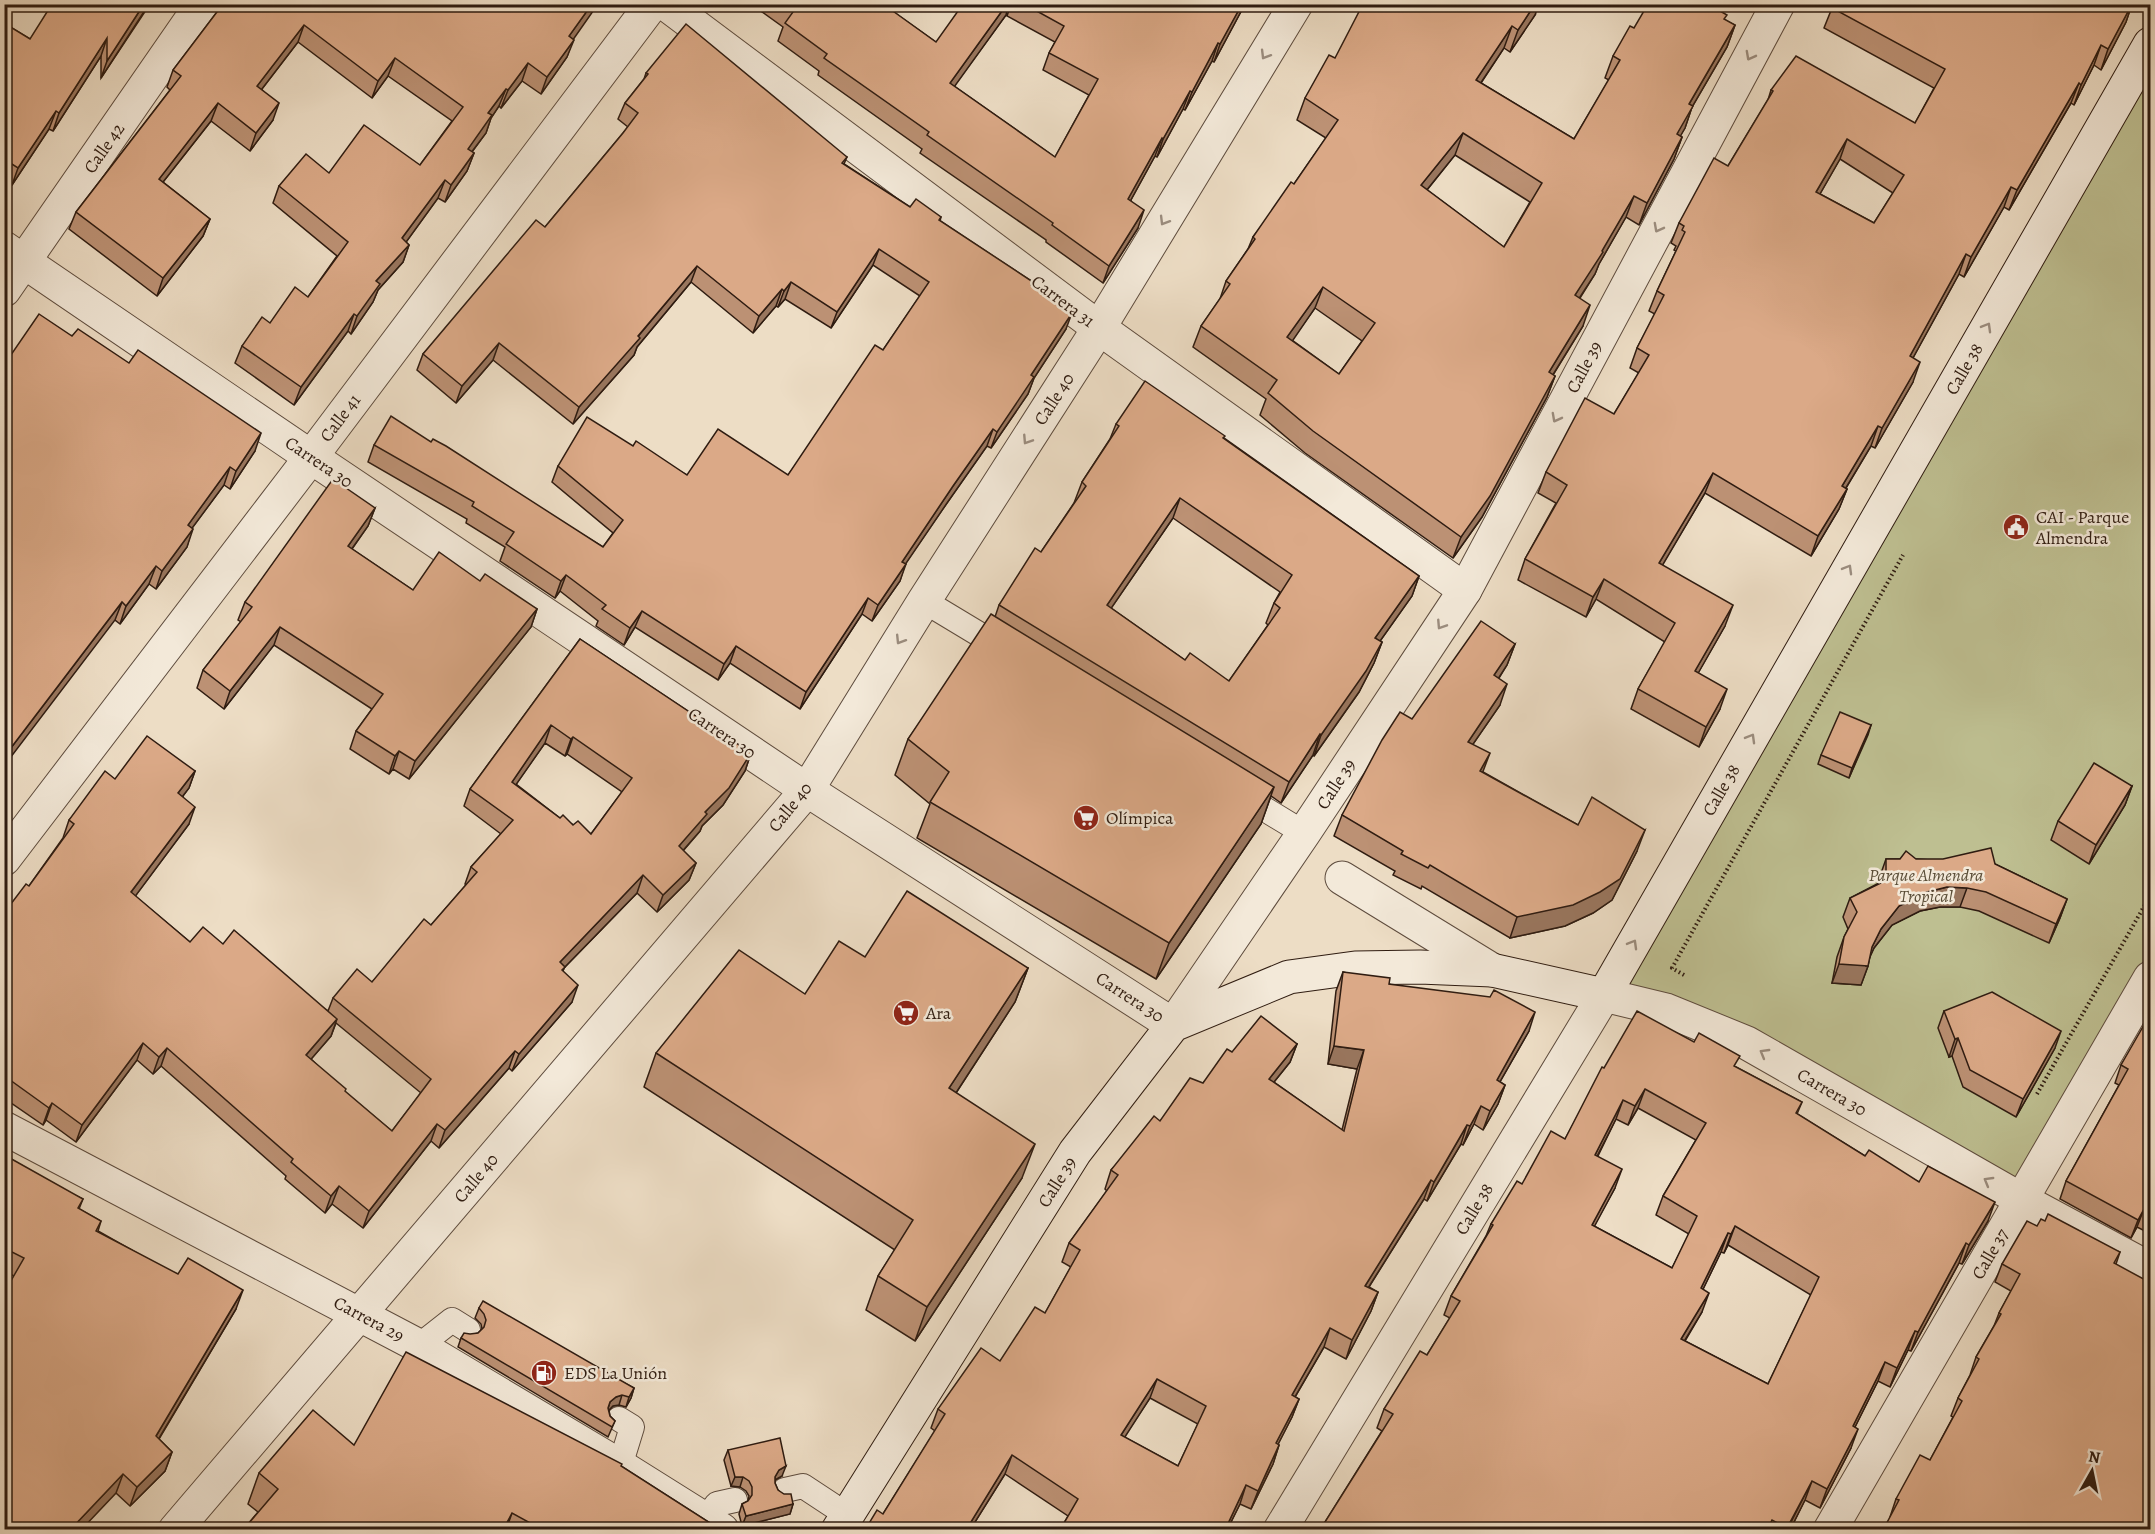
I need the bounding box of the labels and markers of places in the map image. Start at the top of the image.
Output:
place label: CAI - Parque Almendra [2035,505,2129,550]
public building icon: CAI - Parque Almendra [2001,512,2031,542]
supermarket icon: Olímpica [1071,803,1101,833]
place label: Olímpica [1106,806,1174,830]
supermarket icon: Ara [891,998,921,1028]
place label: Ara [925,1001,952,1025]
fuel station icon: EDS La Unión [529,1358,559,1388]
place label: EDS La Unión [564,1361,667,1385]

